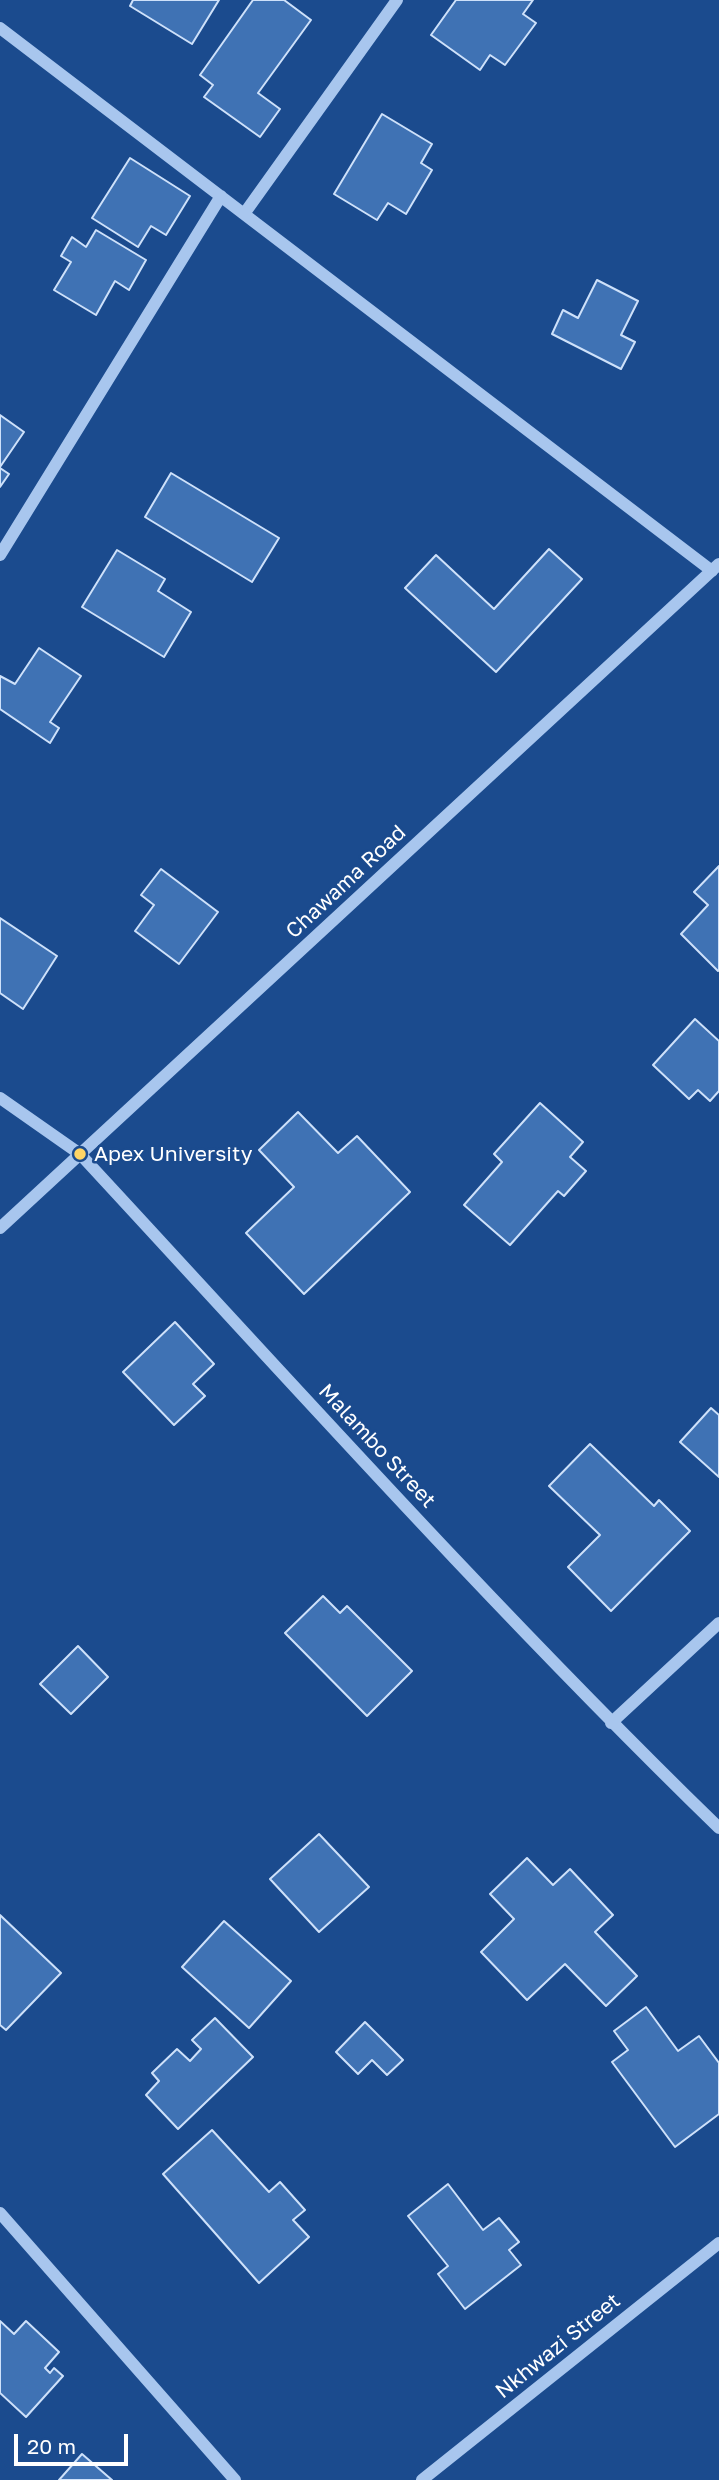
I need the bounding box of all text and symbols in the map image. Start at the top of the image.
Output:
street label: Chawama Road [281,820,411,944]
place label: Apex University [94,1141,252,1167]
marker: Apex University [72,1146,88,1162]
street label: Malambo Street [313,1379,441,1513]
street label: Nkhwazi Street [491,2288,625,2404]
scale bar [18,2420,131,2464]
text: 20 m [27,2433,76,2459]

